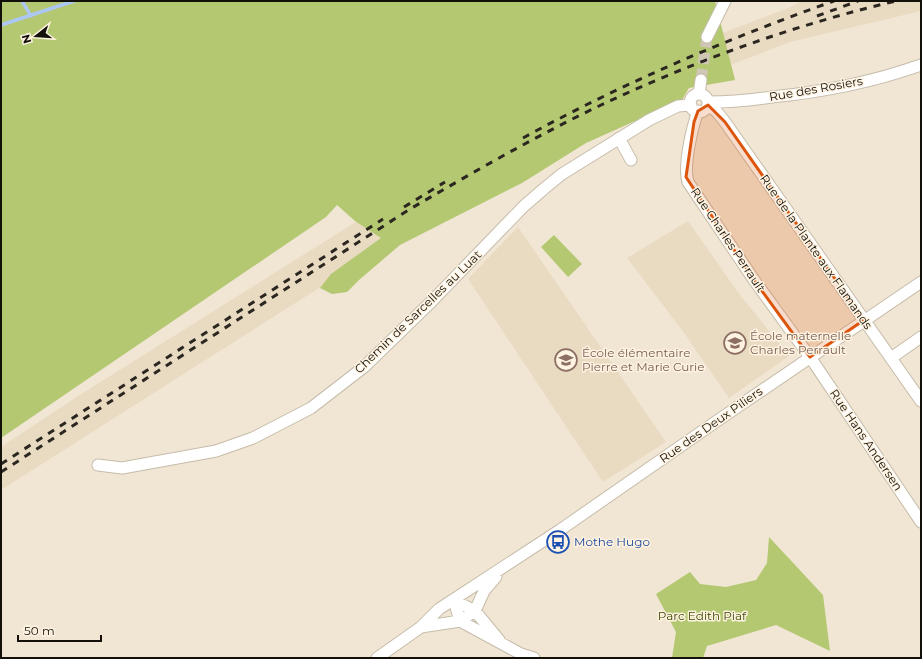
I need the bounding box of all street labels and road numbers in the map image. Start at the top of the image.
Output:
street label: Rue des Rosiers [768,73,864,104]
street label: Rue de la Plante aux Flamands [757,171,876,332]
street label: Rue Charles Perrault [688,185,769,295]
street label: Chemin de Sarcelles au Luat [351,247,484,376]
street label: Rue des Deux Piliers [656,383,765,466]
street label: Rue Hans Andersen [827,386,906,493]

